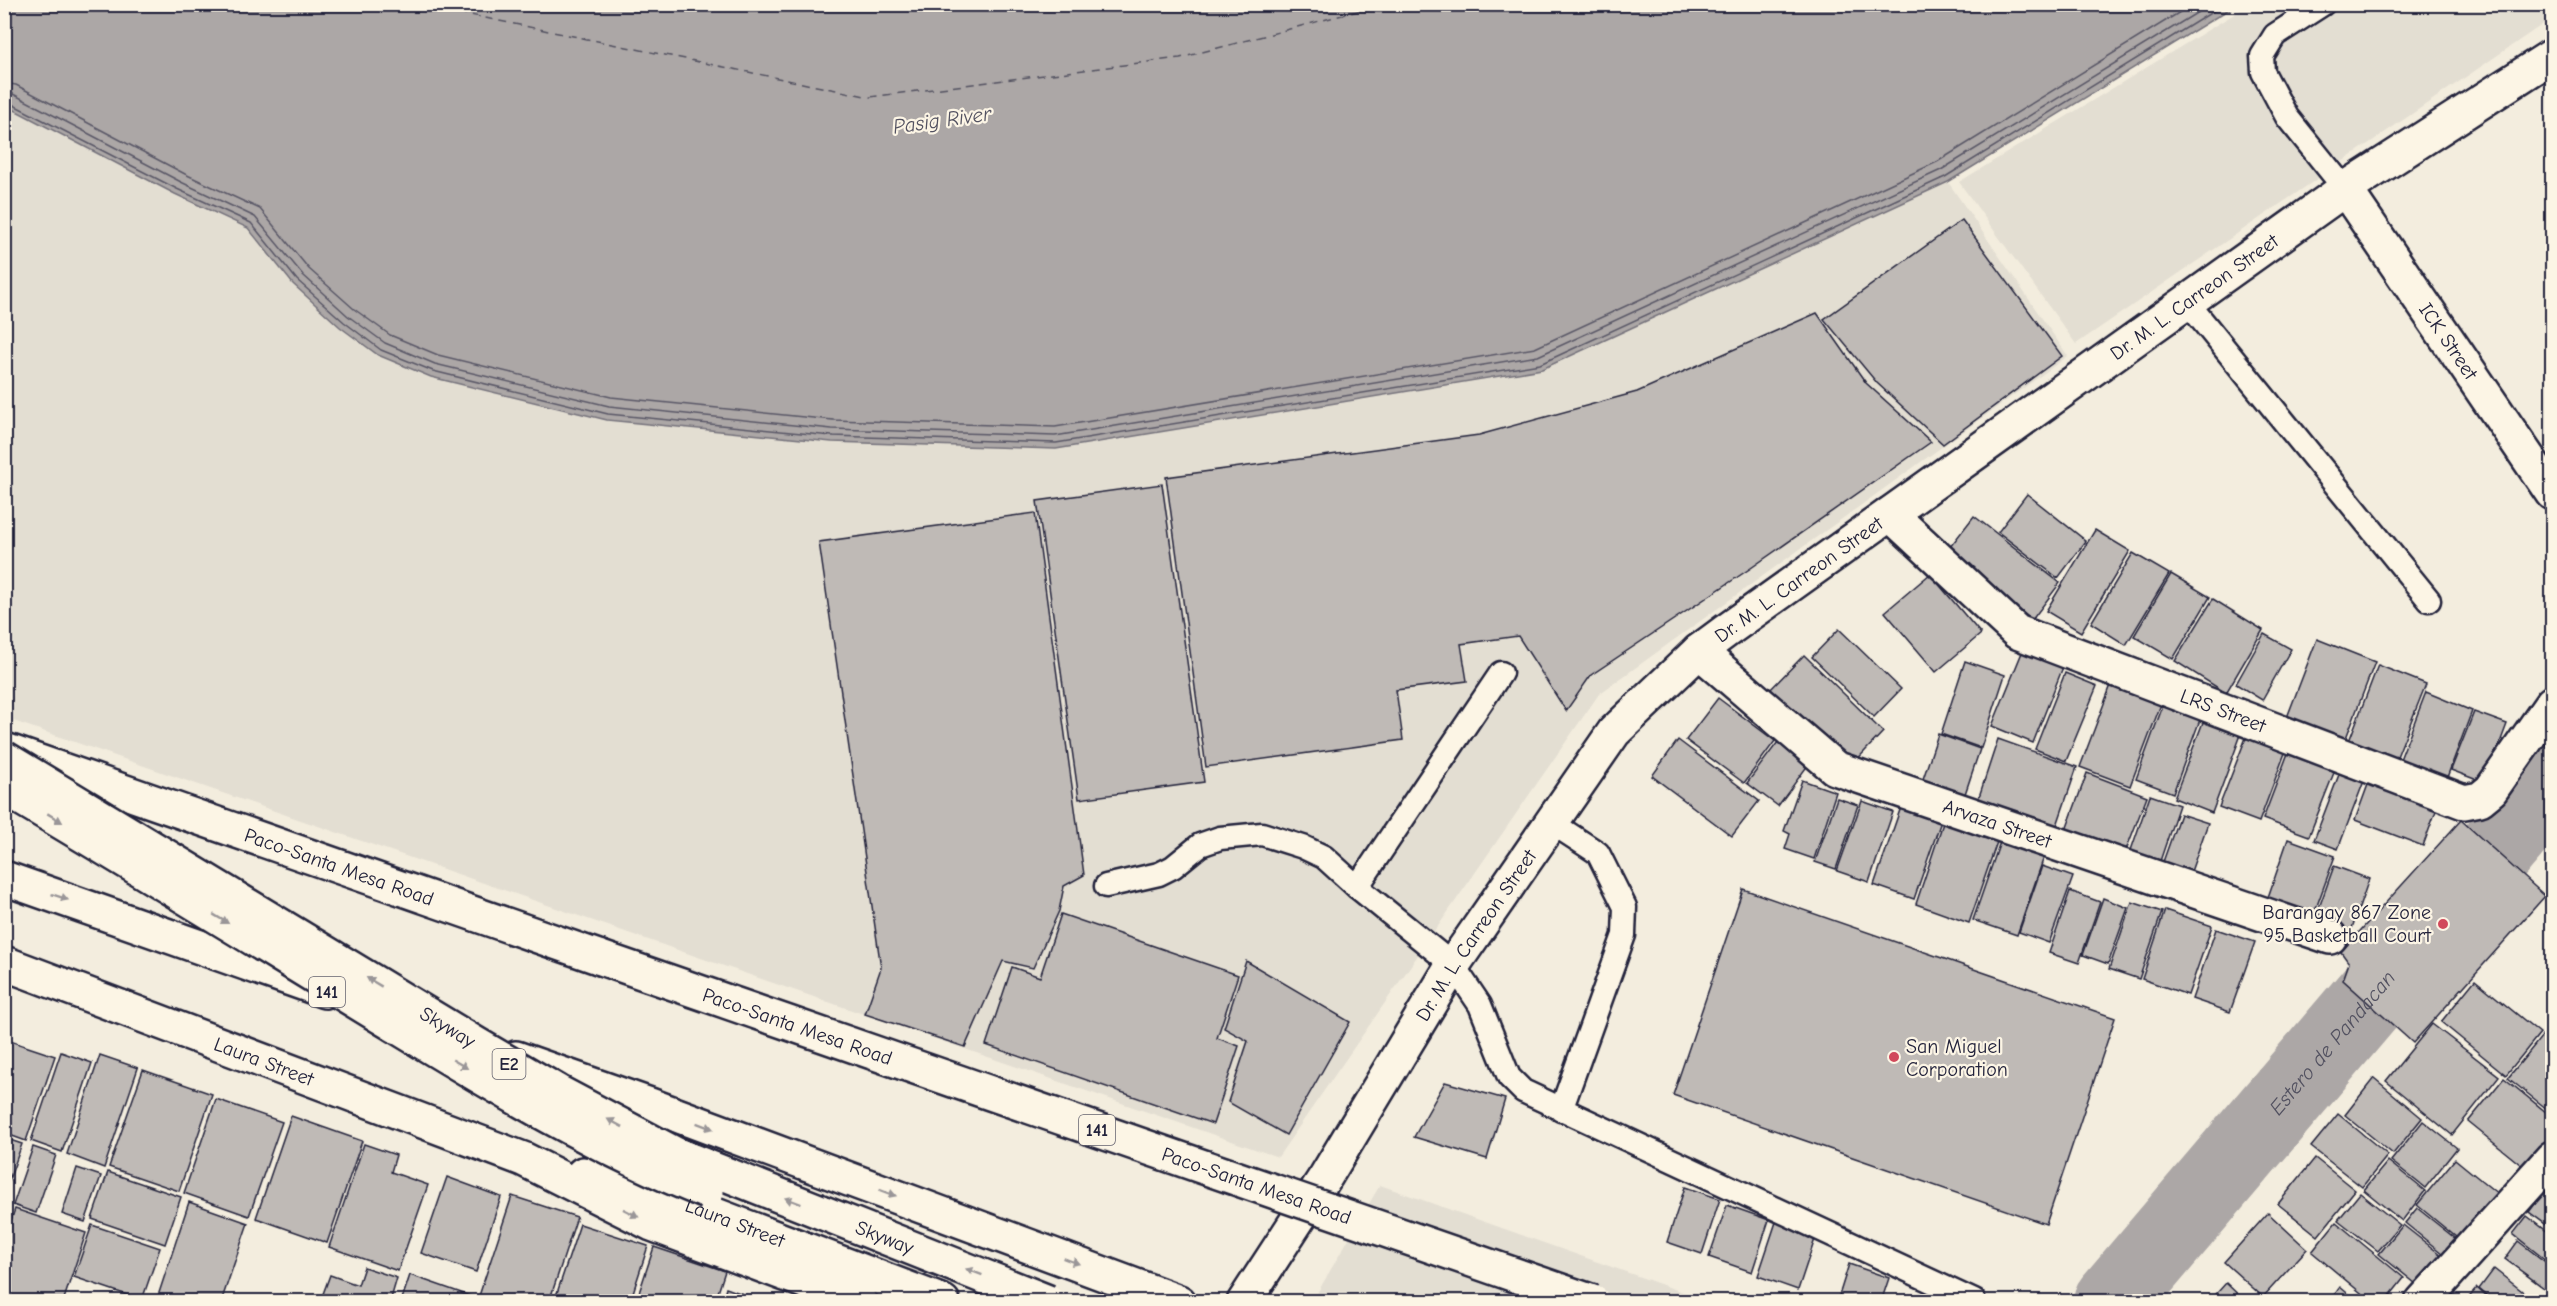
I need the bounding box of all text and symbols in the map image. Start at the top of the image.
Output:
water label: Pasig River [891,101,994,139]
street label: Dr. M. L. Carreon Street [2106,229,2284,365]
street label: ICK Street [2414,299,2483,385]
street label: Dr. M. L. Carreon Street [1710,511,1888,647]
street label: LRS Street [2177,684,2270,738]
street label: Arvaza Street [1940,795,2056,854]
one-way arrow [47,812,63,823]
street label: Paco-Santa Mesa Road [241,823,437,911]
street label: Dr. M. L. Carreon Street [1411,844,1542,1025]
one-way arrow [51,893,69,903]
place label: Barangay 867 Zone 95 Basketball Court [2262,901,2432,947]
one-way arrow [213,914,229,925]
marker: Barangay 867 Zone 95 Basketball Court [2436,917,2450,931]
water label: Estero de Pandacan [2264,966,2400,1120]
road number: 141 [309,977,345,1007]
one-way arrow [366,977,382,988]
street label: Paco-Santa Mesa Road [700,983,895,1070]
street label: Skyway [416,1002,480,1053]
street label: Laura Street [211,1032,318,1091]
place label: San Miguel Corporation [1906,1035,2008,1081]
road number: E2 [492,1049,526,1079]
marker: San Miguel Corporation [1887,1050,1901,1064]
one-way arrow [452,1059,468,1070]
road number: 141 [1079,1115,1115,1145]
one-way arrow [606,1118,623,1127]
one-way arrow [696,1121,714,1131]
street label: Paco-Santa Mesa Road [1159,1142,1354,1229]
one-way arrow [879,1189,897,1199]
street label: Laura Street [682,1194,789,1253]
one-way arrow [784,1196,802,1205]
one-way arrow [623,1209,640,1218]
street label: Skyway [852,1216,917,1260]
one-way arrow [1062,1257,1080,1267]
one-way arrow [965,1267,983,1277]

